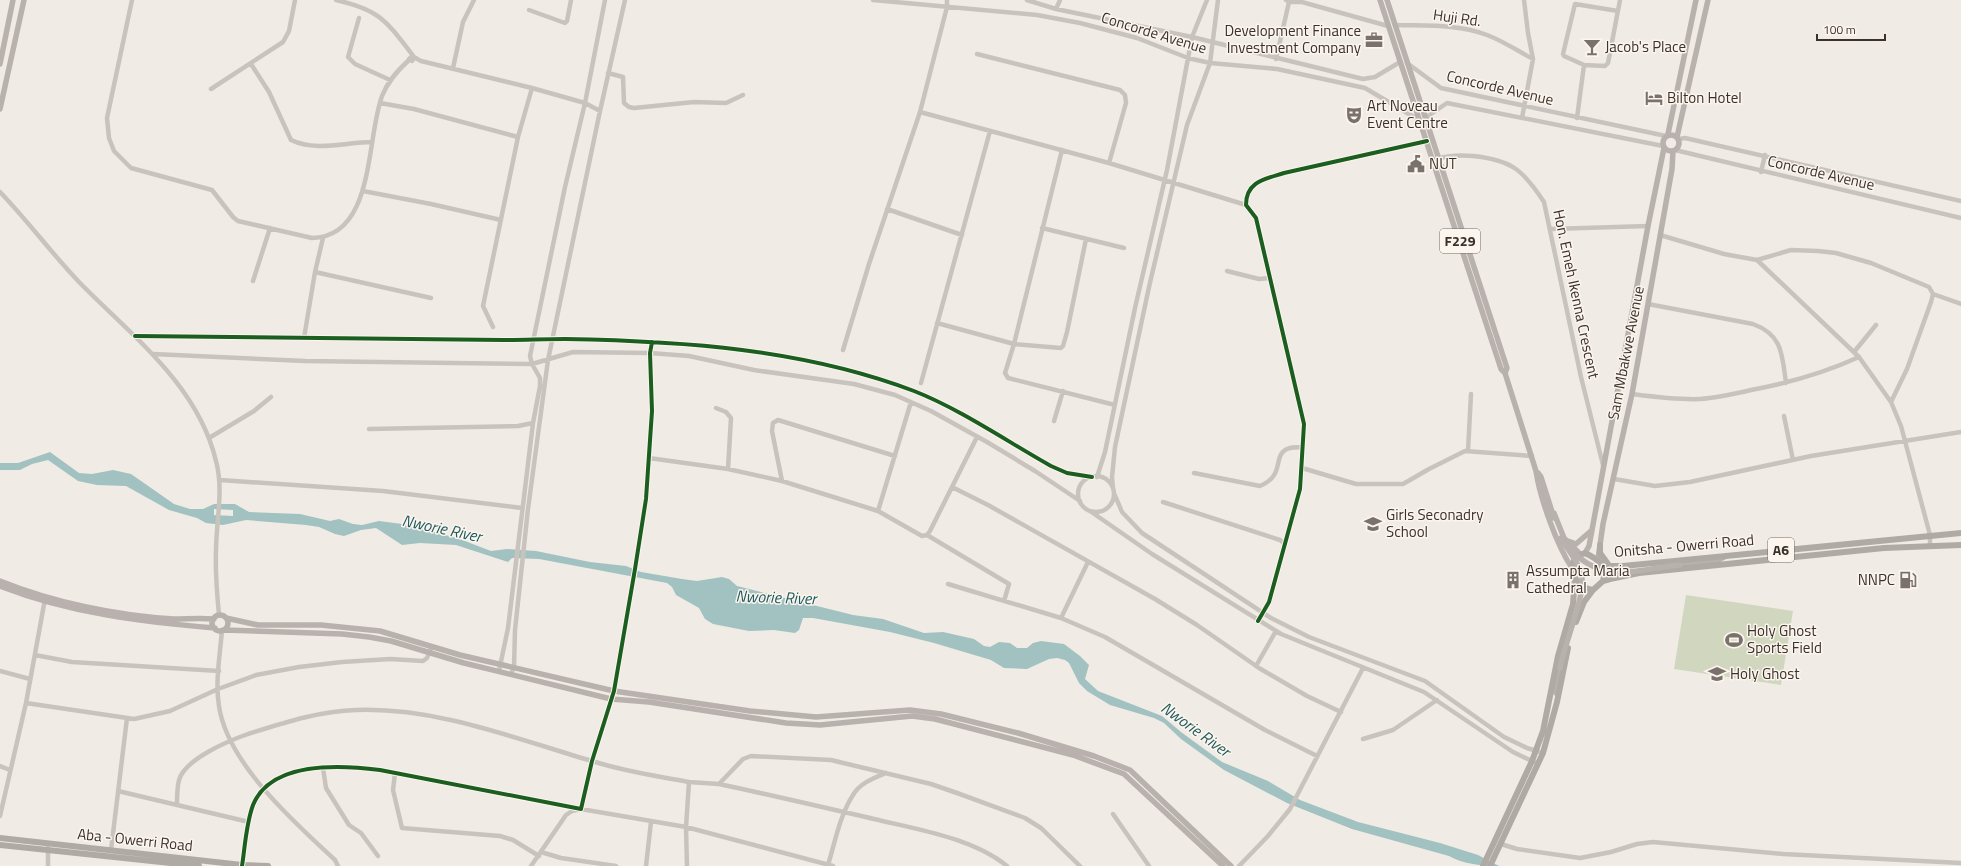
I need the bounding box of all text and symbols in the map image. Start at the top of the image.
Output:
street label: Huji Rd. [1432,3,1483,32]
street label: Concorde Avenue [1099,6,1210,59]
scale bar [1817,16,1885,42]
place label: Development Finance Investment Company [1224,19,1361,59]
text: 100 m [1823,20,1856,39]
office icon: Development Finance Investment Company [1364,30,1384,50]
place label: Jacob's Place [1605,35,1686,58]
bar icon: Jacob's Place [1582,37,1602,57]
street label: Concorde Avenue [1444,64,1556,111]
place label: Bilton Hotel [1667,86,1742,109]
hotel icon: Bilton Hotel [1644,88,1664,108]
place label: Art Noveau Event Centre [1367,94,1448,134]
theatre icon: Art Noveau Event Centre [1344,105,1364,125]
street label: Concorde Avenue [1765,149,1877,196]
place label: NUT [1429,152,1457,175]
public building icon: NUT [1406,154,1426,174]
street label: Hon. Emeh Ikenna Crescent [1547,207,1606,381]
road number: F229 [1440,229,1480,253]
street label: Sam Mbakwe Avenue [1601,284,1650,422]
place label: Girls Seconadry School [1386,503,1483,543]
water label: Nworie River [400,508,486,549]
school or university icon: Girls Seconadry School [1363,514,1383,534]
street label: Onitsha - Owerri Road [1613,528,1755,563]
road number: A6 [1768,538,1794,562]
place label: Assumpta Maria Cathedral [1526,559,1630,599]
place label: NNPC [1858,568,1895,591]
building icon: Assumpta Maria Cathedral [1503,570,1523,590]
fuel station icon: NNPC [1898,570,1918,590]
water label: Nworie River [735,584,819,610]
place label: Holy Ghost Sports Field [1747,619,1822,659]
sports icon: Holy Ghost Sports Field [1724,630,1744,650]
place label: Holy Ghost [1730,662,1800,685]
school or university icon: Holy Ghost [1707,664,1727,684]
water label: Nworie River [1156,696,1237,764]
street label: Aba - Owerri Road [76,822,194,857]

